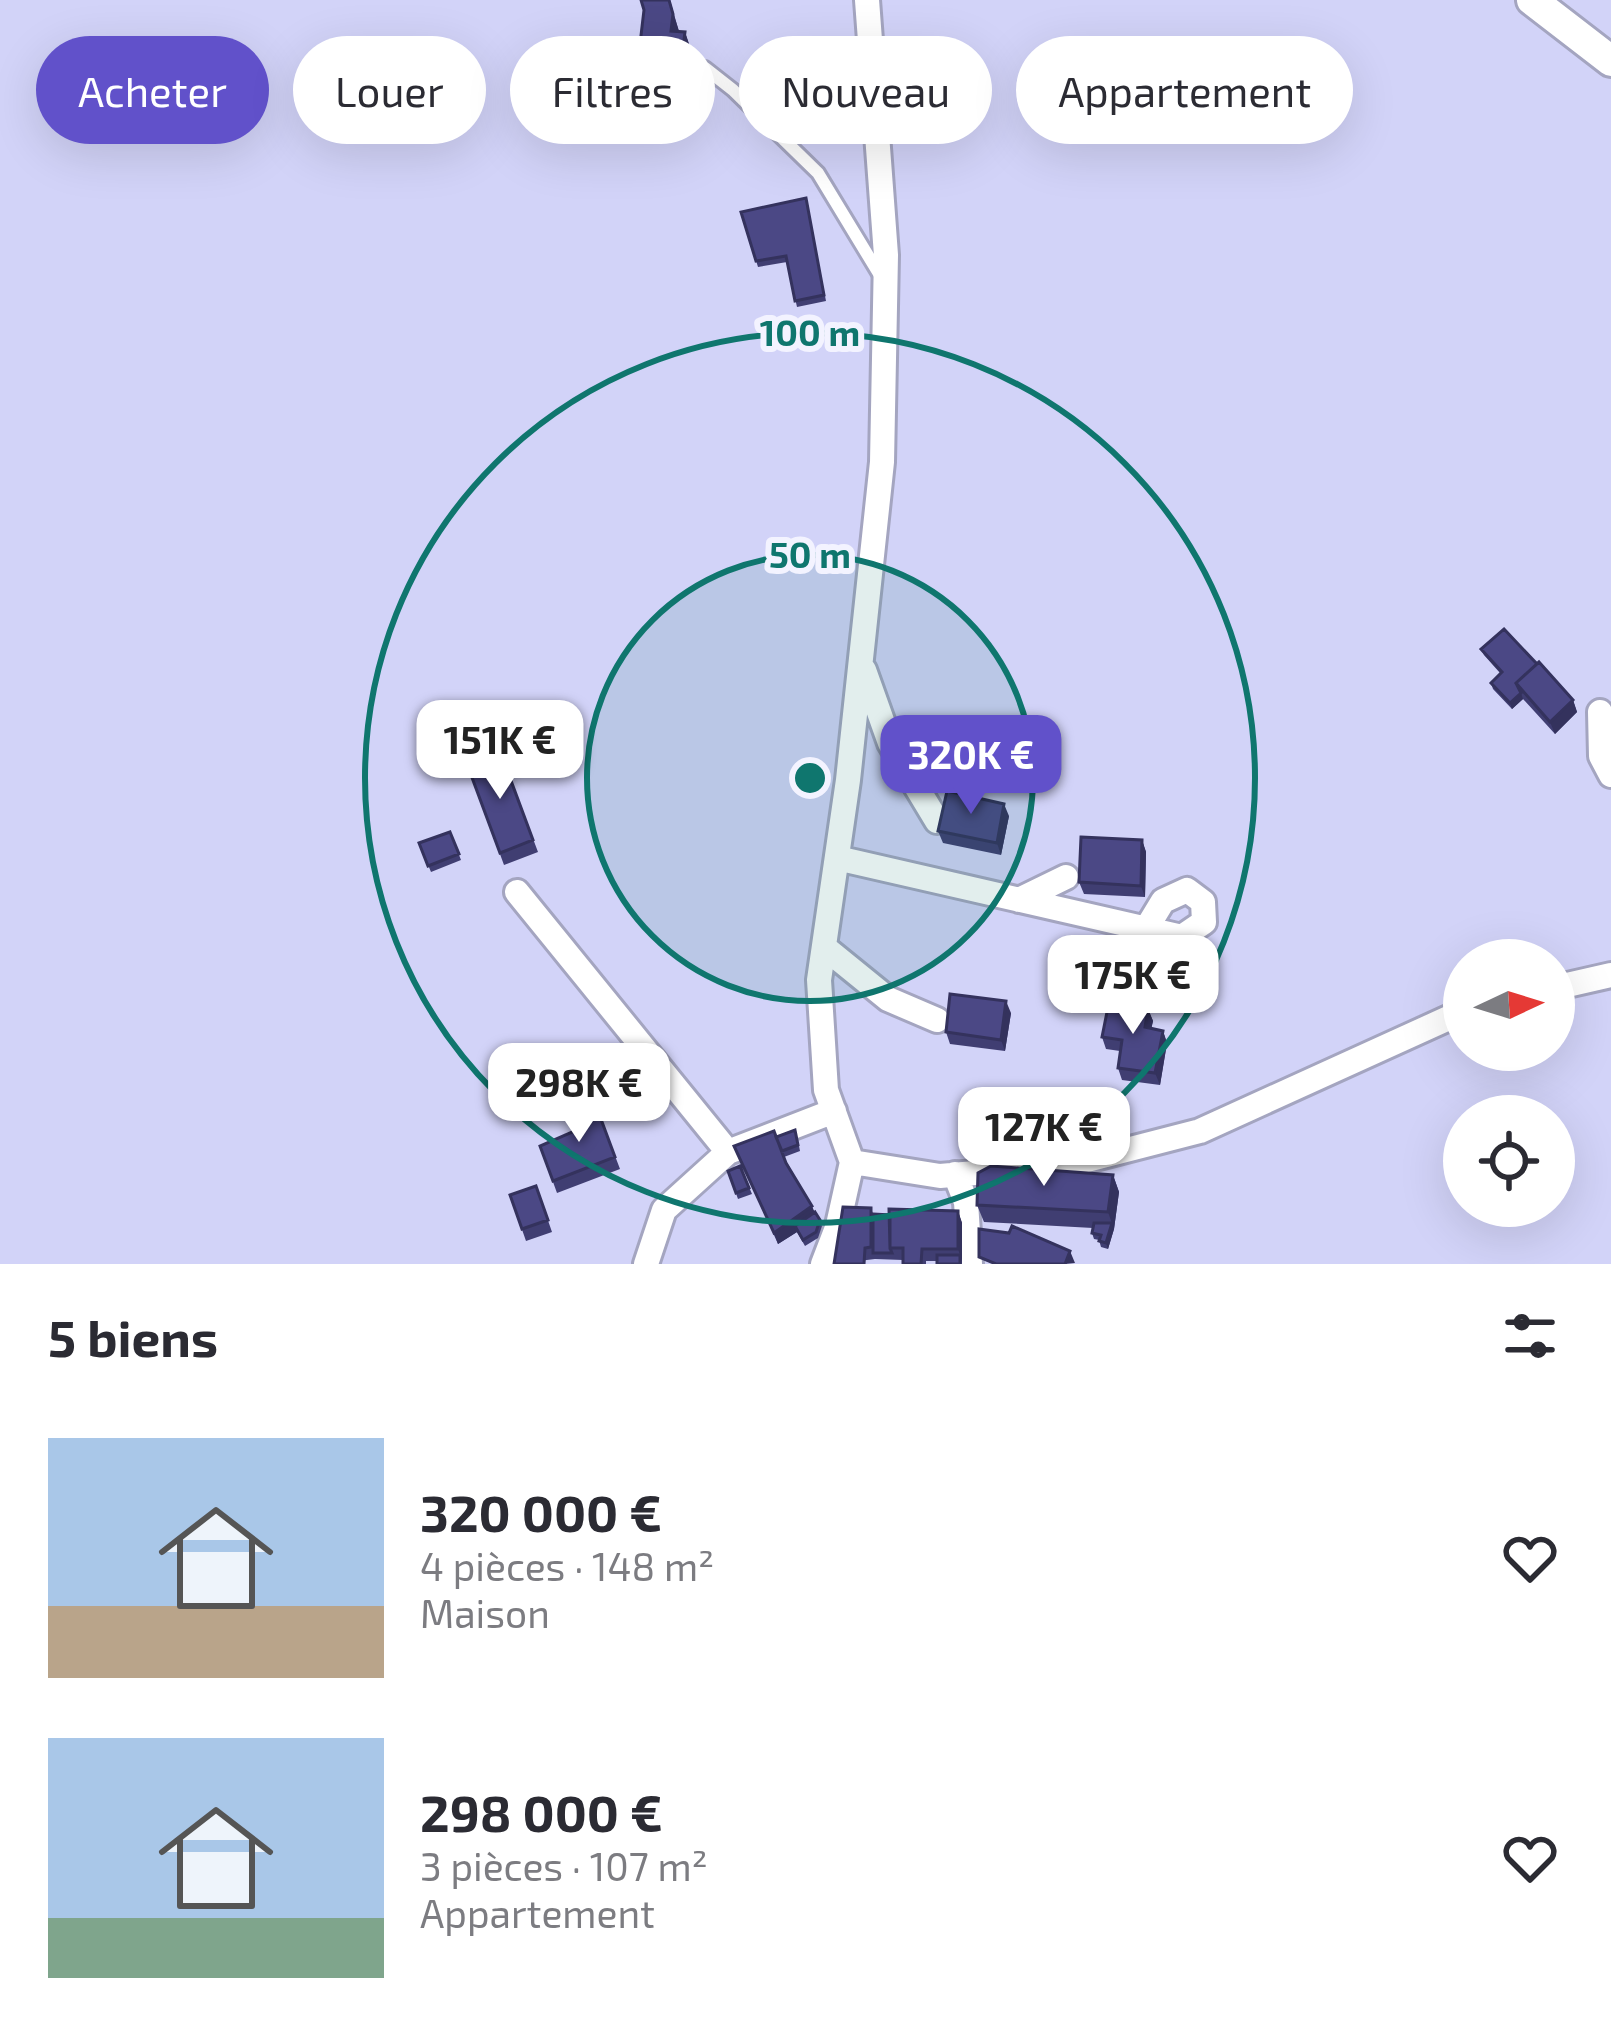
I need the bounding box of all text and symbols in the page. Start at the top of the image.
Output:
chip: Acheter [36,36,269,144]
chip: Louer [293,36,486,144]
chip: Filtres [510,36,715,144]
chip: Nouveau [739,36,992,144]
chip: Appartement [1016,36,1353,144]
text: 100 m [760,310,860,353]
text: 50 m [769,532,851,575]
pin: 151K € [402,700,598,802]
text: 151K € [443,715,557,762]
pin: 320K € [873,715,1069,817]
text: 320K € [907,730,1035,777]
centre of rings [789,757,831,799]
pin: 175K € [1035,935,1231,1037]
north arrow [1443,939,1575,1071]
map controls [1443,939,1575,1227]
text: 175K € [1075,950,1191,997]
pin: 298K € [481,1043,677,1145]
text: 298K € [515,1058,643,1105]
pin: 127K € [946,1087,1142,1189]
button: locate [1443,1095,1575,1227]
text: 127K € [985,1102,1103,1149]
icon: filters [1497,1303,1563,1369]
text: 5 biens [48,1306,218,1367]
text: 320 000 € [420,1481,662,1542]
icon: home [144,1486,288,1630]
icon: heart [1497,1525,1563,1591]
text: 4 pièces · 148 m² [420,1542,714,1589]
text: Maison [420,1589,550,1636]
text: 298 000 € [420,1781,663,1842]
icon: home [144,1786,288,1930]
icon: heart [1497,1825,1563,1891]
text: 3 pièces · 107 m² [420,1842,708,1889]
text: Appartement [420,1889,655,1936]

